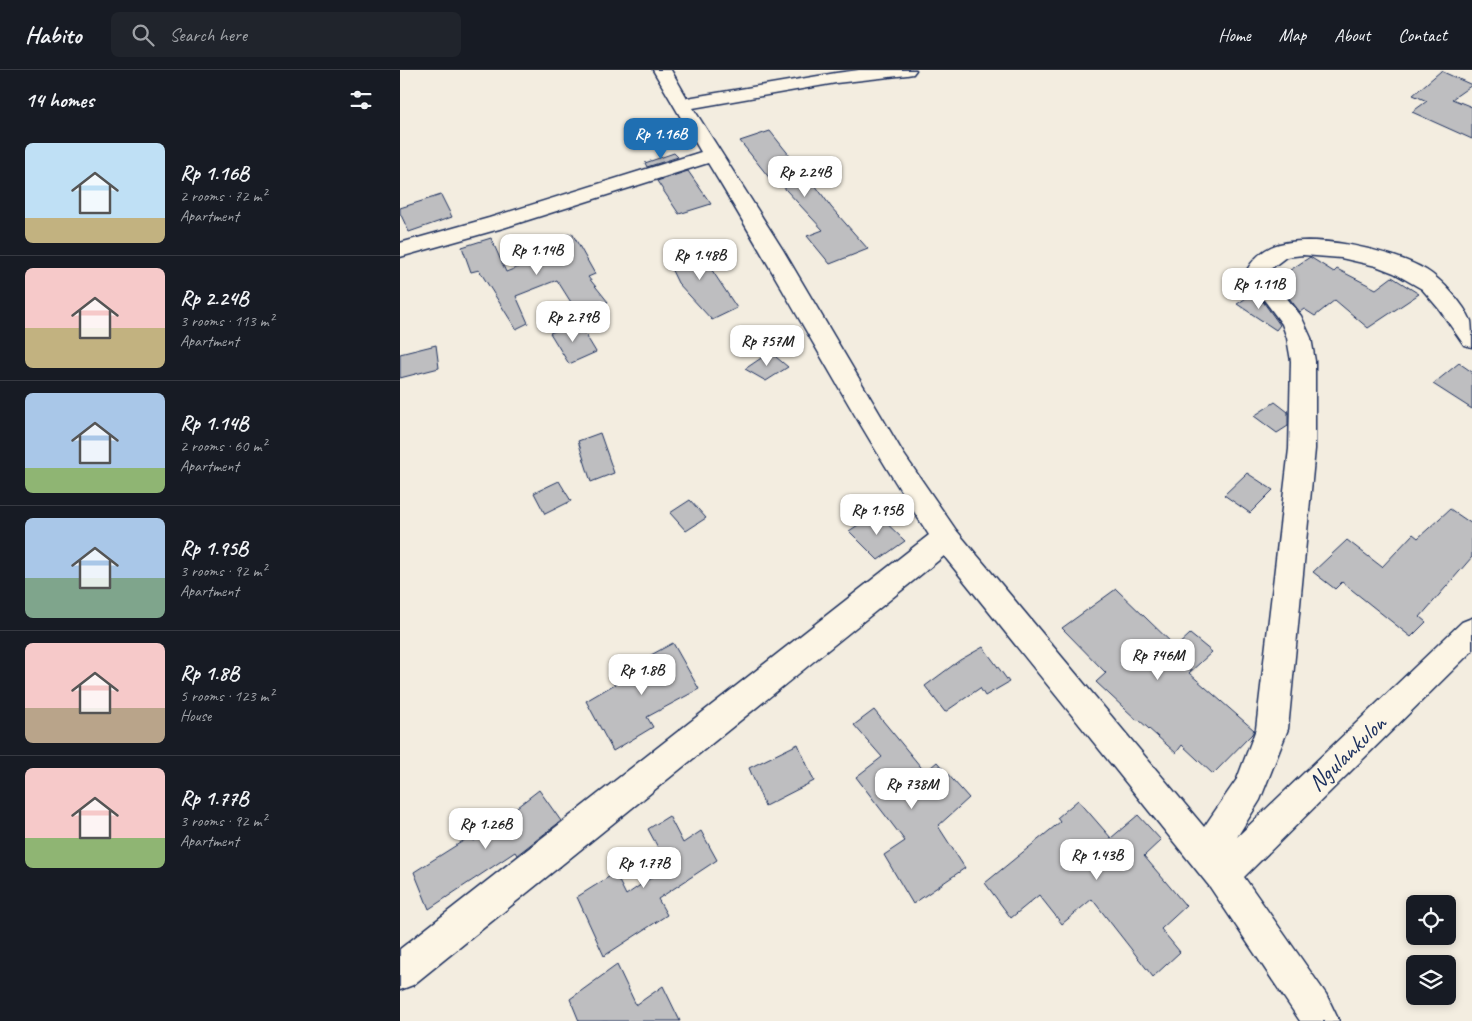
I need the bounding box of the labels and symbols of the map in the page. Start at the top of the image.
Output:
pin: Rp 1.16B [609,118,713,160]
pin: Rp 2.24B [753,156,857,198]
pin: Rp 1.14B [485,234,589,276]
pin: Rp 1.48B [648,238,752,281]
pin: Rp 1.11B [1207,268,1311,310]
pin: Rp 2.79B [521,300,625,343]
pin: Rp 757M [721,324,813,367]
pin: Rp 1.95B [825,494,929,536]
pin: Rp 746M [1112,638,1204,681]
pin: Rp 1.8B [596,654,688,696]
street label: Ngulankulon [1302,708,1393,798]
pin: Rp 738M [866,768,958,810]
pin: Rp 1.26B [434,808,538,850]
pin: Rp 1.43B [1045,838,1149,881]
pin: Rp 1.77B [592,846,696,889]

